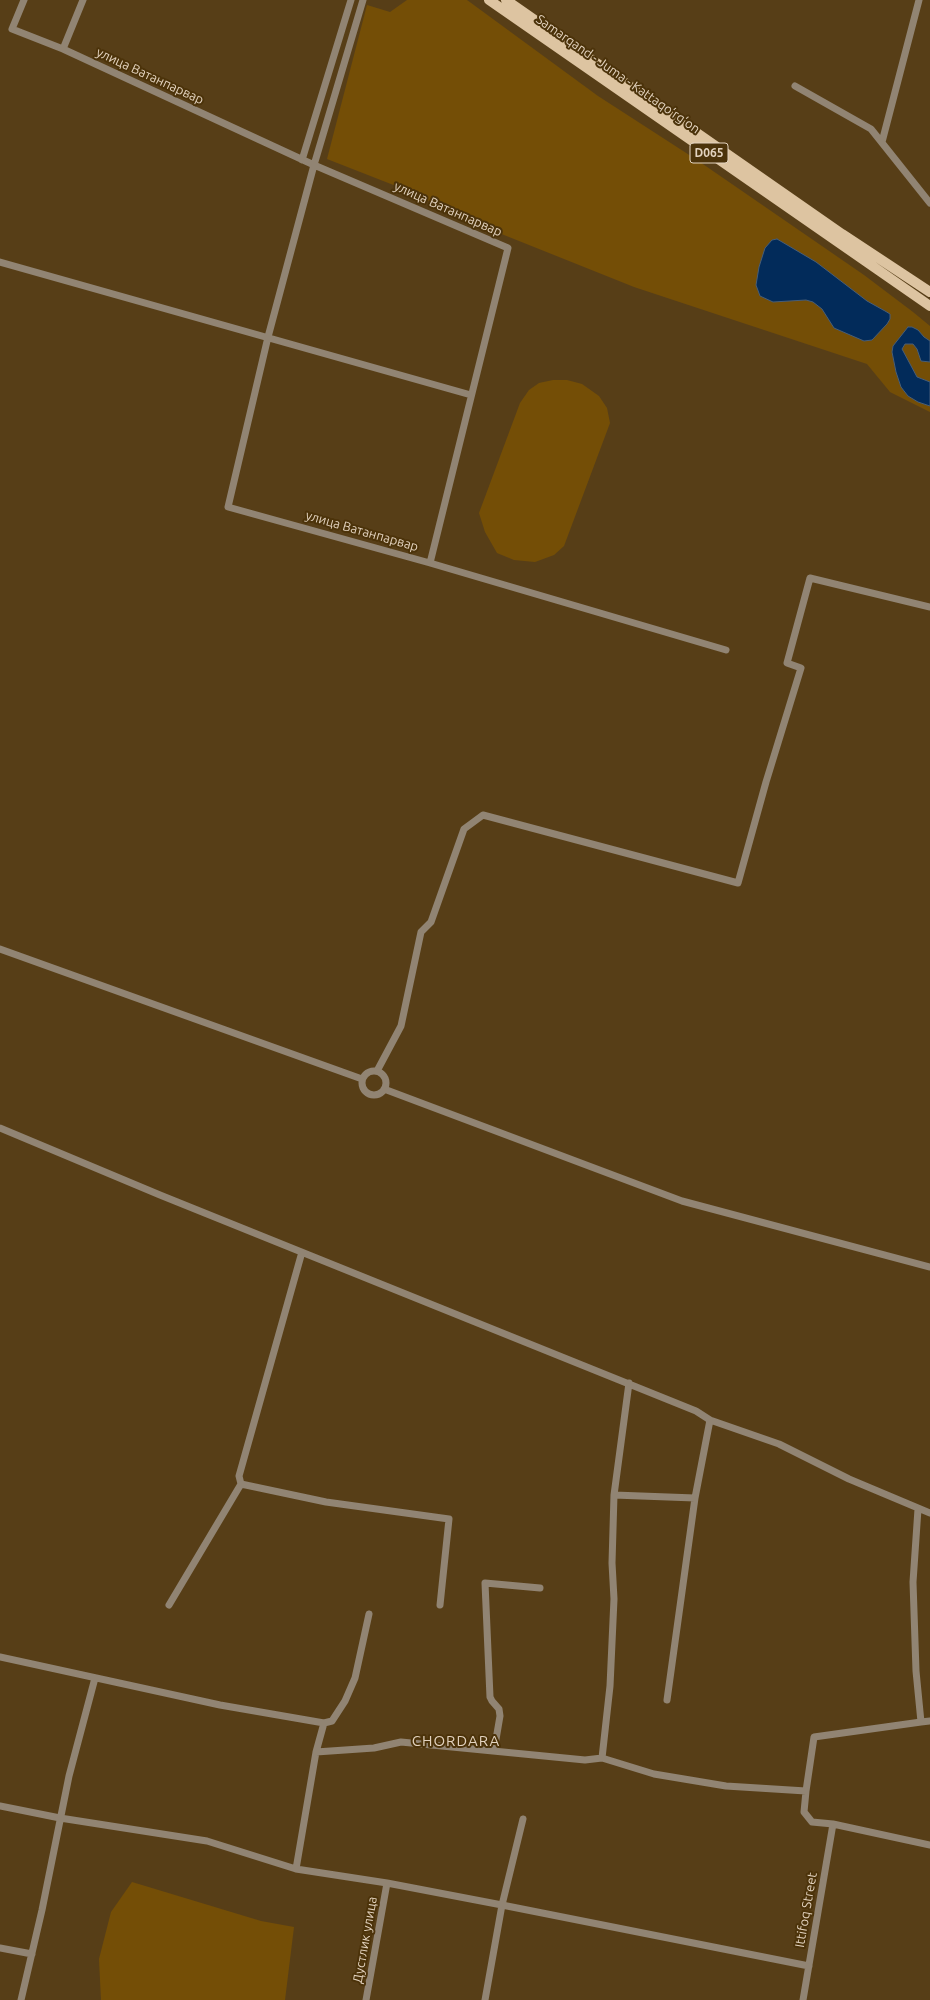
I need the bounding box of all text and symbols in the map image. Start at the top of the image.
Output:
street label: Samarqand - Juma - Kattaqo‘rg‘on [533,11,703,137]
street label: улица Ватанпарвар [94,44,206,108]
road number: D065 [690,143,728,163]
street label: улица Ватанпарвар [391,178,505,240]
street label: улица Ватанпарвар [304,507,420,555]
district label: CHORDARA [412,1732,500,1750]
street label: Ittifoq Street [792,1871,820,1949]
street label: Дустлик улица [350,1895,380,1985]

